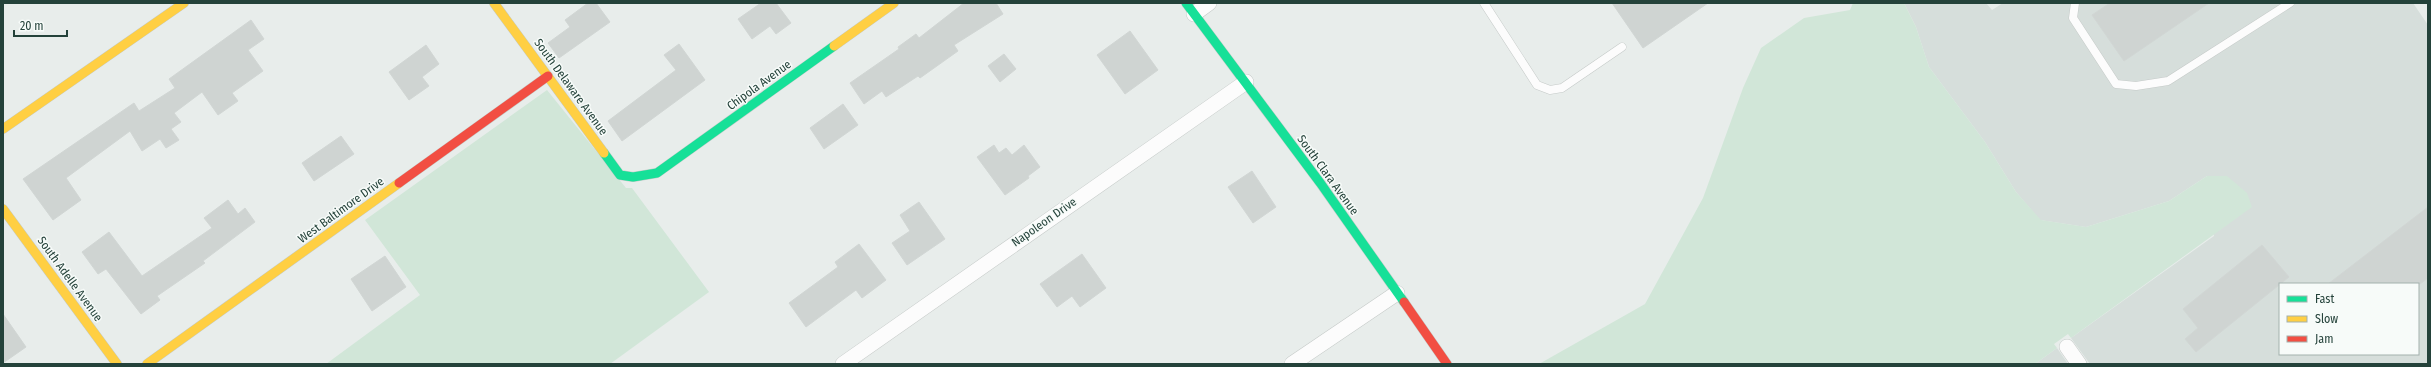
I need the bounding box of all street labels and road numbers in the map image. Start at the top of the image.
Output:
street label: South Delaware Avenue [531,36,611,138]
street label: Chipola Avenue [724,57,794,113]
street label: South Clara Avenue [1294,132,1362,218]
street label: West Baltimore Drive [295,174,387,246]
street label: Napoleon Drive [1009,195,1079,249]
street label: South Adelle Avenue [35,234,105,324]

